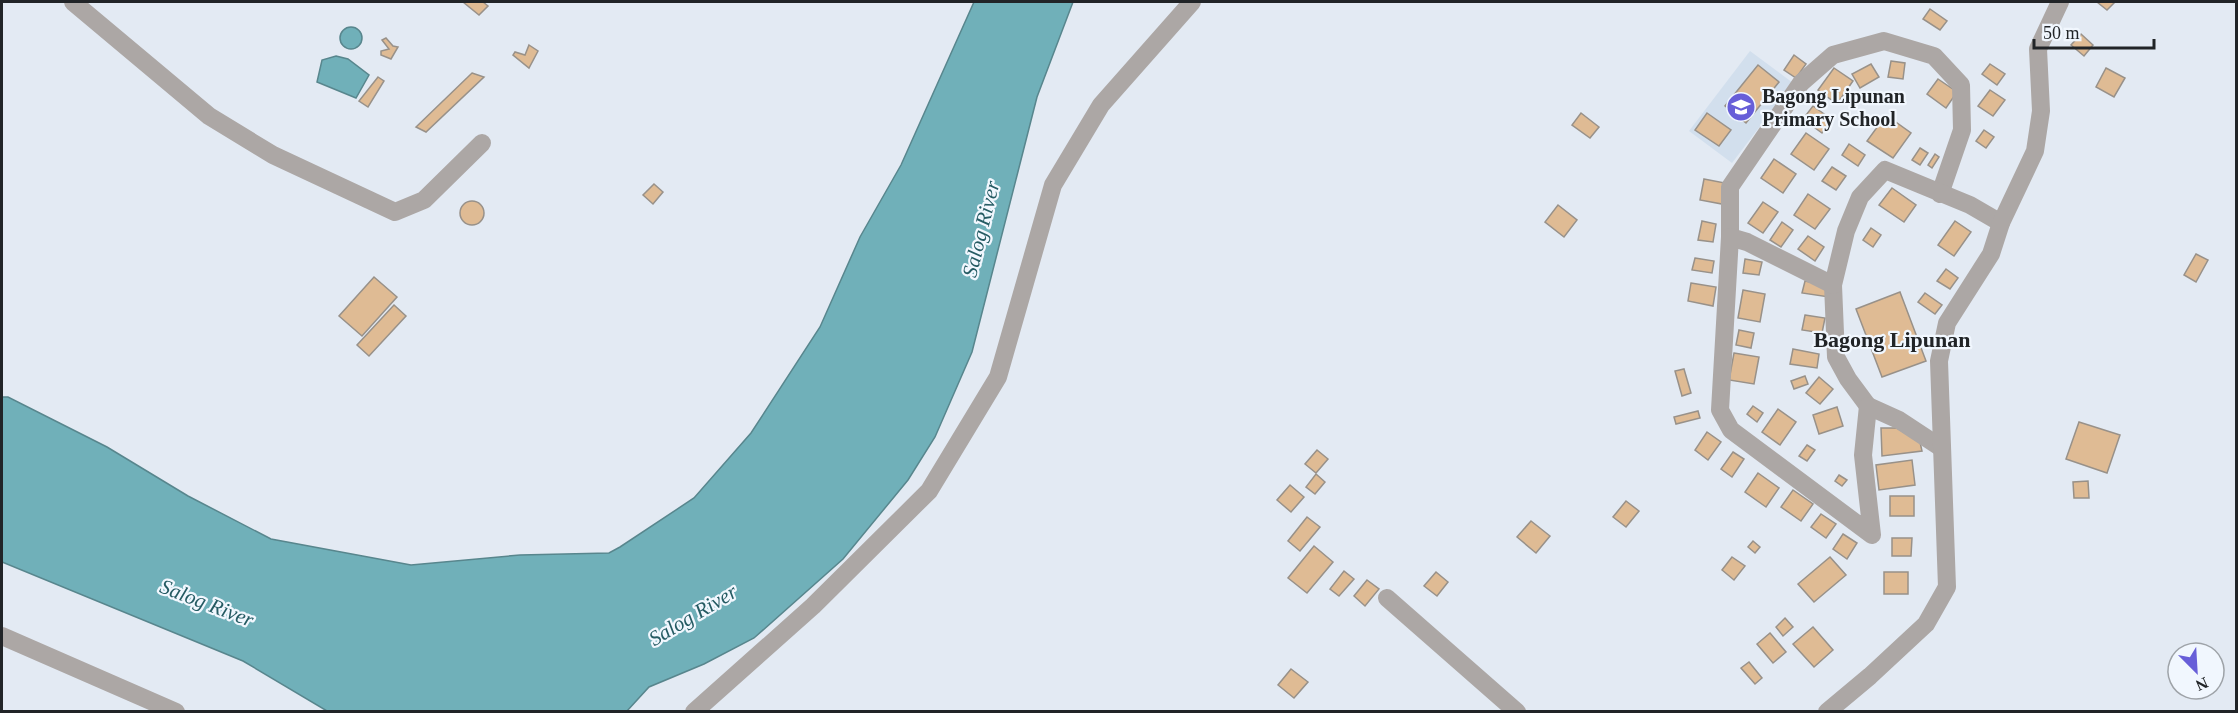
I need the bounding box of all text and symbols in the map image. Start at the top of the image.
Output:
scale bar [2034,12,2154,50]
text: 50 m [2043,23,2080,43]
place label: Bagong Lipunan Primary School [1762,85,1905,131]
school or university icon: Bagong Lipunan Primary School [1725,91,1757,123]
water label: Salog River [957,177,1005,280]
district label: Bagong Lipunan [1813,327,1971,352]
water label: Salog River [157,574,258,632]
water label: Salog River [645,579,742,651]
north arrow [2166,641,2226,701]
text: N [2193,674,2211,695]

